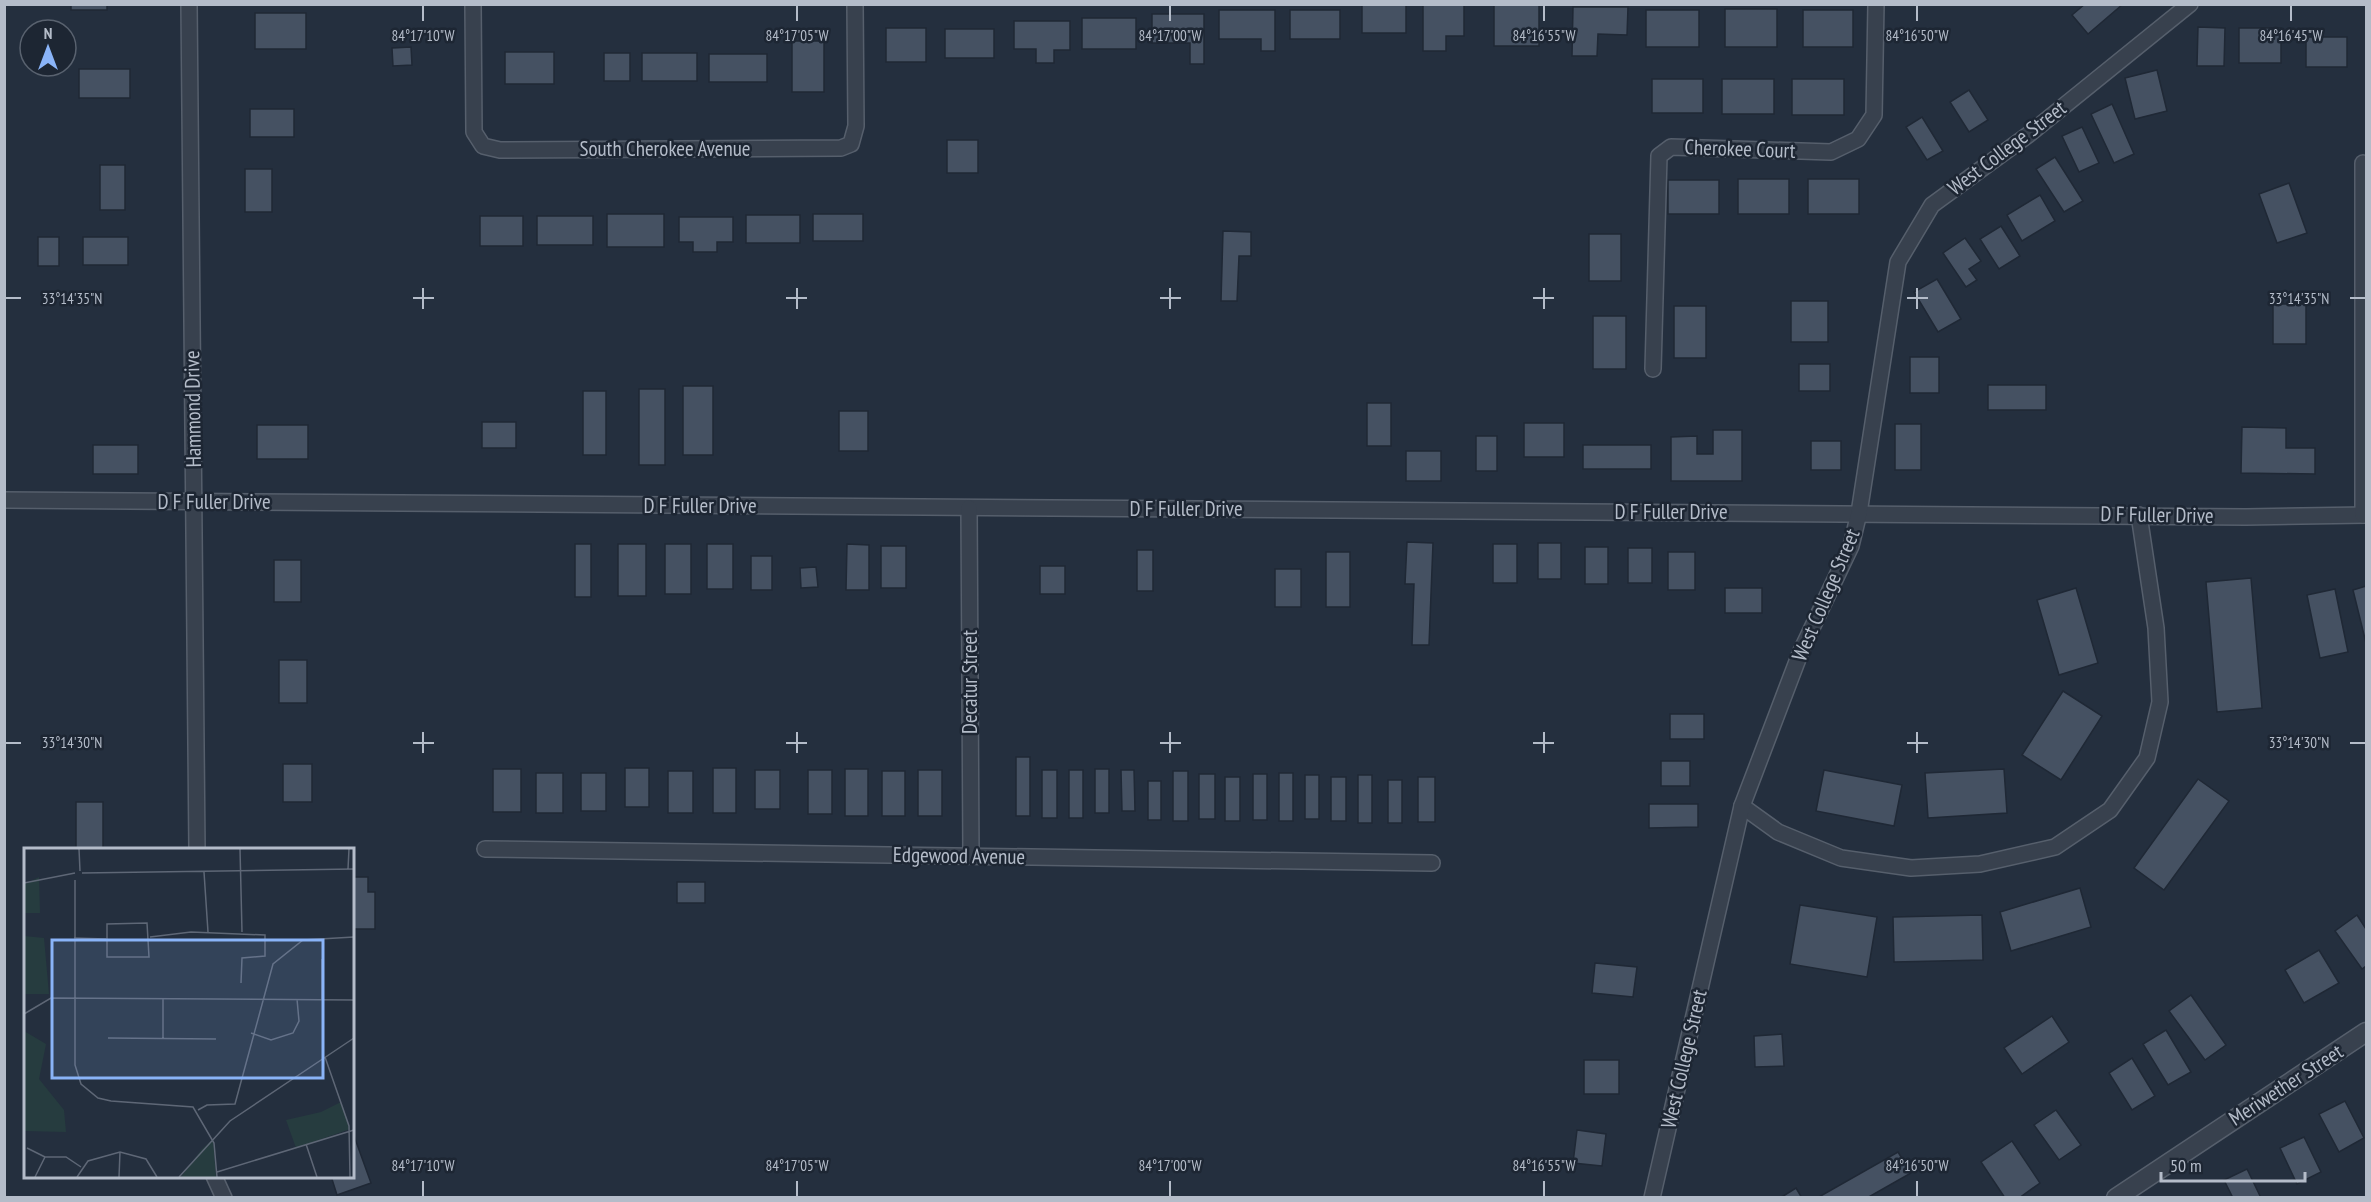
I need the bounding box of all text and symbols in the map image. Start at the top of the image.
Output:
north arrow [18,18,78,78]
text: N [44,23,52,43]
text: 84°17'10"W [391,26,455,45]
text: 84°17'05"W [765,26,829,45]
text: 84°17'00"W [1138,26,1202,45]
text: 84°16'55"W [1512,26,1576,45]
text: 84°16'50"W [1885,26,1949,45]
text: 84°16'45"W [2259,26,2323,45]
street label: West College Street [1942,94,2071,201]
street label: Cherokee Court [1684,133,1796,164]
street label: South Cherokee Avenue [579,135,751,162]
text: 33°14'35"N [42,289,102,308]
text: 33°14'35"N [2269,289,2329,308]
street label: Hammond Drive [178,350,207,468]
street label: D F Fuller Drive [157,488,271,515]
street label: D F Fuller Drive [643,492,757,519]
street label: D F Fuller Drive [1129,495,1243,522]
street label: D F Fuller Drive [1614,498,1728,525]
street label: D F Fuller Drive [2100,500,2214,529]
street label: West College Street [1785,524,1866,665]
street label: Decatur Street [956,630,983,734]
text: 33°14'30"N [42,733,102,752]
text: 33°14'30"N [2269,733,2329,752]
street label: Edgewood Avenue [893,841,1025,870]
inset map [24,848,354,1178]
street label: West College Street [1654,987,1713,1131]
street label: Meriwether Street [2224,1038,2348,1131]
scale bar [2161,1145,2305,1183]
text: 50 m [2170,1154,2202,1177]
text: 84°17'10"W [391,1156,455,1175]
text: 84°17'05"W [765,1156,829,1175]
text: 84°17'00"W [1138,1156,1202,1175]
text: 84°16'55"W [1512,1156,1576,1175]
text: 84°16'50"W [1885,1156,1949,1175]

